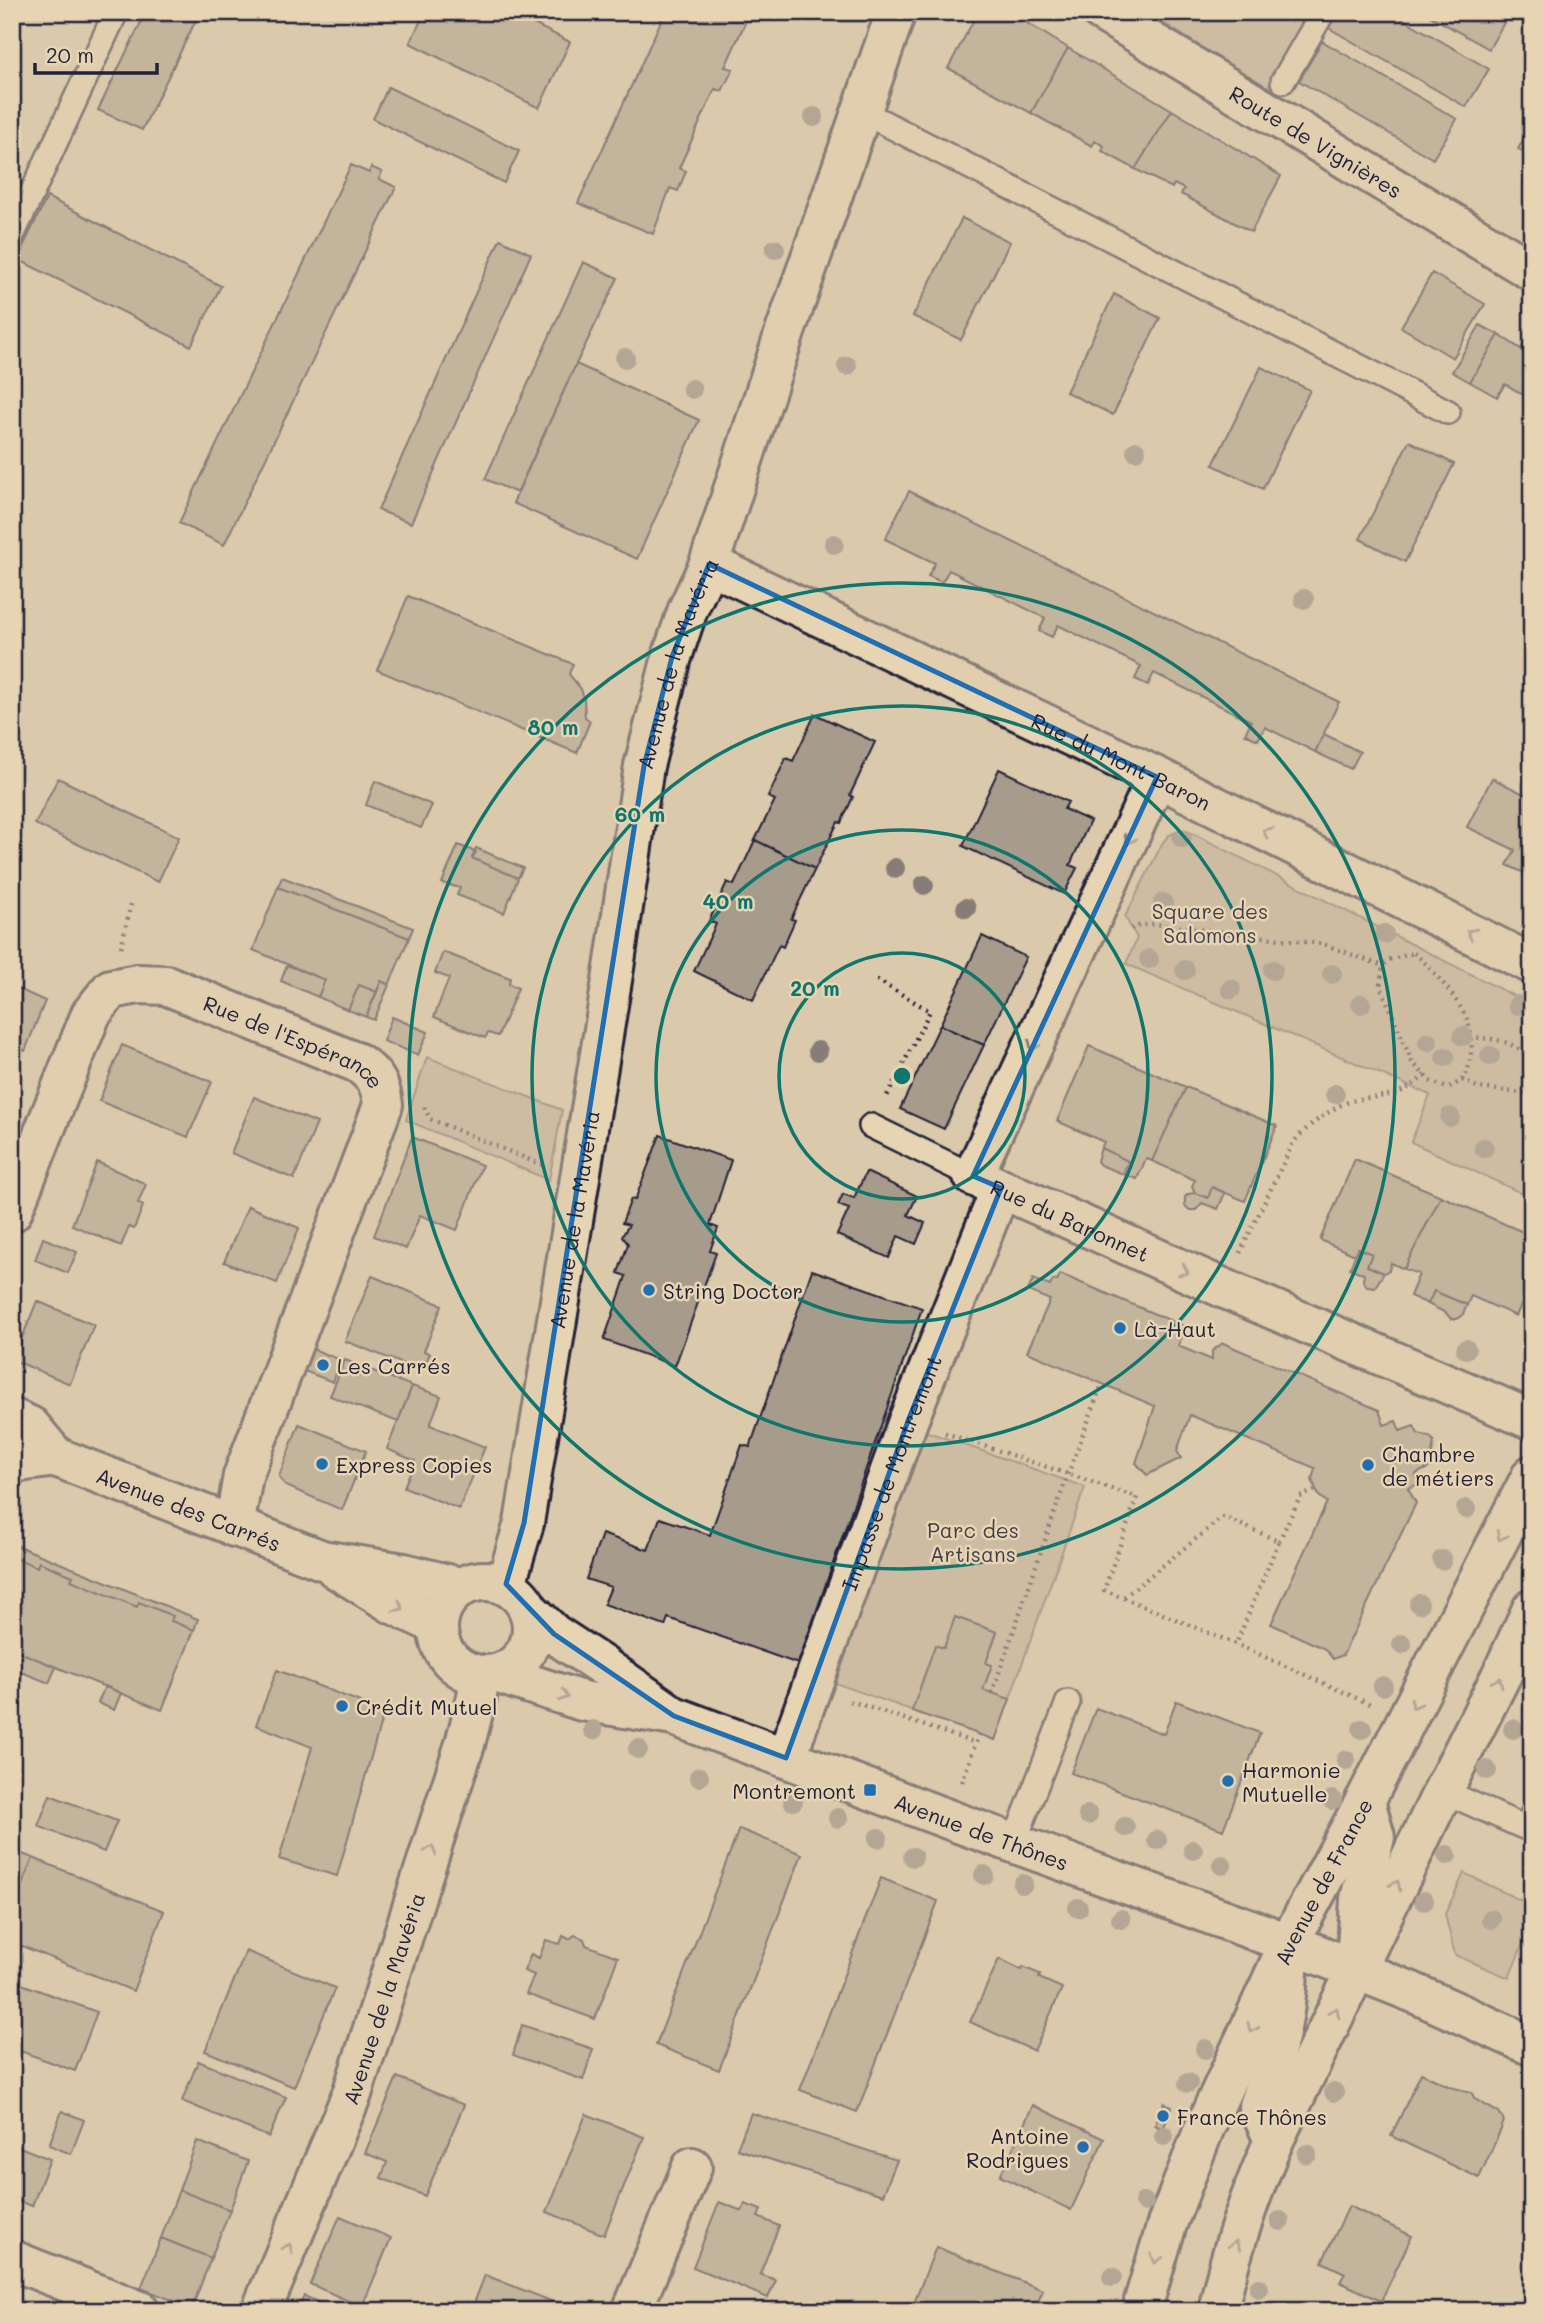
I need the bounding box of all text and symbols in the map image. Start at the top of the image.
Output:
scale bar [35,32,158,76]
text: 20 m [46,41,94,68]
street label: Route de Vignières [1225,79,1407,203]
street label: Avenue de la Mavéria [630,553,724,772]
street label: Rue du Mont-Baron [1027,706,1216,815]
text: 80 m [528,713,578,740]
text: 60 m [615,800,665,827]
one-way arrow [1262,827,1274,841]
one-way arrow [1123,832,1137,845]
text: 40 m [702,887,754,914]
park label: Square des Salomons [1152,897,1268,948]
one-way arrow [1466,928,1478,942]
text: 20 m [790,974,840,1001]
street label: Rue de l'Espérance [200,988,391,1093]
one-way arrow [1028,1039,1042,1051]
centre of rings [890,1064,914,1088]
street label: Avenue de la Mavéria [542,1108,604,1331]
street label: Rue du Baronnet [987,1172,1154,1267]
one-way arrow [1177,1263,1189,1277]
place label: String Doctor [663,1277,803,1304]
marker: String Doctor [641,1282,657,1298]
place label: Là-Haut [1134,1315,1216,1342]
marker: Là-Haut [1112,1320,1128,1336]
street label: Impasse de Montremont [834,1351,947,1594]
place label: Les Carrés [337,1352,451,1379]
marker: Les Carrés [315,1357,331,1373]
place label: Chambre de métiers [1382,1440,1494,1491]
place label: Express Copies [336,1451,492,1478]
marker: Express Copies [314,1456,330,1472]
marker: Chambre de métiers [1360,1457,1376,1473]
street label: Avenue des Carrés [93,1461,285,1556]
park label: Parc des Artisans [927,1516,1019,1567]
one-way arrow [1495,1528,1509,1541]
one-way arrow [392,1599,404,1613]
one-way arrow [1490,1677,1504,1689]
one-way arrow [557,1687,569,1702]
place label: Crédit Mutuel [356,1693,497,1720]
one-way arrow [1409,1697,1423,1709]
marker: Crédit Mutuel [334,1698,350,1714]
place label: Harmonie Mutuelle [1242,1756,1341,1807]
marker: Harmonie Mutuelle [1220,1773,1236,1789]
place label: Montremont [732,1777,856,1804]
marker: Montremont [862,1782,878,1798]
street label: Avenue de Thônes [891,1787,1072,1875]
street label: Avenue de France [1267,1793,1378,1969]
one-way arrow [423,1844,438,1856]
one-way arrow [1388,1880,1402,1892]
street label: Avenue de la Mavéria [336,1889,430,2108]
one-way arrow [1326,2007,1340,2019]
one-way arrow [1246,2021,1260,2033]
place label: France Thônes [1177,2103,1327,2130]
marker: France Thônes [1155,2108,1171,2124]
place label: Antoine Rodrigues [966,2122,1069,2173]
marker: Antoine Rodrigues [1075,2139,1091,2155]
one-way arrow [1227,2239,1241,2251]
one-way arrow [279,2243,293,2255]
one-way arrow [1150,2253,1165,2265]

